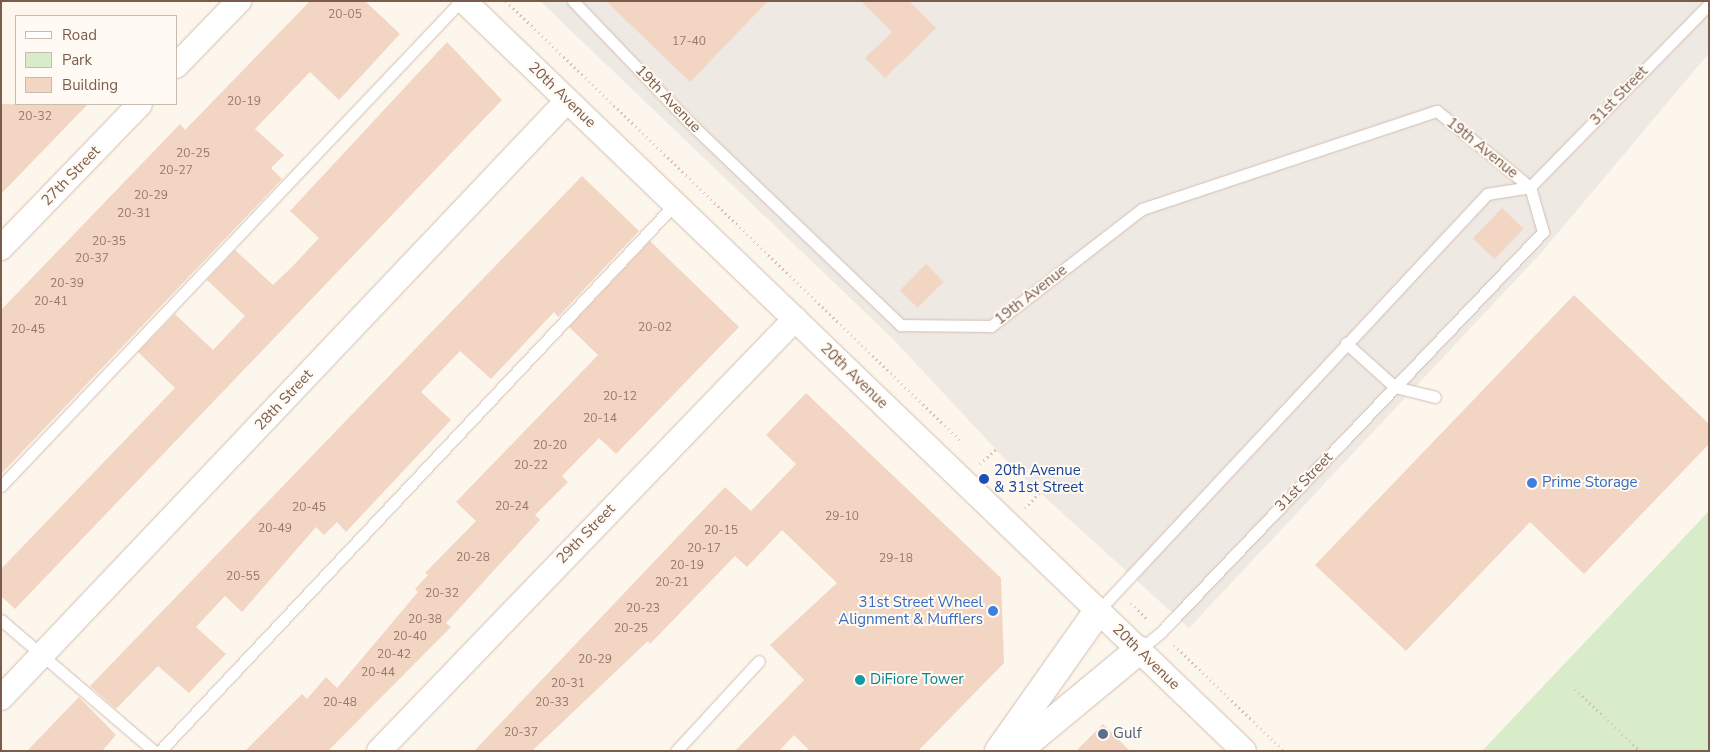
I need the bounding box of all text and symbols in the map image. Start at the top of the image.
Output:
house number: 20-05 [328,8,362,22]
legend [15,15,178,105]
text: Road [62,25,97,45]
house number: 17-40 [672,35,706,49]
text: Park [62,50,92,70]
street label: 20th Avenue [525,58,599,132]
street label: 19th Avenue [631,62,705,136]
street label: 31st Street [1586,63,1652,129]
text: Building [62,75,118,95]
house number: 20-19 [227,95,261,109]
house number: 20-32 [18,110,52,124]
street label: 19th Avenue [1443,114,1521,182]
street label: 27th Street [38,142,104,210]
house number: 20-25 [176,147,210,161]
house number: 20-27 [159,164,193,178]
house number: 20-29 [134,189,168,203]
house number: 20-31 [117,207,151,221]
house number: 20-35 [92,235,126,249]
house number: 20-37 [75,252,109,266]
street label: 19th Avenue [991,261,1071,329]
house number: 20-39 [50,277,84,291]
house number: 20-41 [34,295,68,309]
house number: 20-02 [638,321,672,335]
house number: 20-45 [11,323,45,337]
street label: 20th Avenue [817,339,891,413]
street label: 28th Street [251,366,317,434]
house number: 20-12 [603,390,637,404]
house number: 20-14 [583,412,617,426]
house number: 20-20 [533,439,567,453]
street label: 31st Street [1271,449,1337,515]
house number: 20-22 [514,459,548,473]
place label: 20th Avenue & 31st Street [994,461,1083,496]
marker: 20th Avenue & 31st Street [978,473,990,485]
place label: Prime Storage [1542,474,1638,492]
marker: Prime Storage [1526,477,1538,489]
house number: 20-24 [495,500,529,514]
street label: 29th Street [553,500,619,568]
house number: 20-45 [292,501,326,515]
house number: 29-10 [825,510,859,524]
house number: 20-49 [258,522,292,536]
house number: 20-15 [704,524,738,538]
house number: 20-17 [687,542,721,556]
house number: 20-28 [456,551,490,565]
house number: 29-18 [879,552,913,566]
house number: 20-19 [670,559,704,573]
house number: 20-55 [226,570,260,584]
house number: 20-21 [655,576,689,590]
house number: 20-32 [425,587,459,601]
place label: 31st Street Wheel Alignment & Mufflers [838,593,983,628]
house number: 20-23 [626,602,660,616]
marker: 31st Street Wheel Alignment & Mufflers [987,605,999,617]
house number: 20-38 [408,613,442,627]
street label: 20th Avenue [1109,620,1183,694]
house number: 20-25 [614,622,648,636]
house number: 20-40 [393,630,427,644]
house number: 20-42 [377,648,411,662]
house number: 20-29 [578,653,612,667]
house number: 20-44 [361,666,395,680]
place label: DiFiore Tower [870,671,964,689]
marker: DiFiore Tower [854,674,866,686]
house number: 20-31 [551,677,585,691]
house number: 20-48 [323,696,357,710]
house number: 20-33 [535,696,569,710]
place label: Gulf [1113,725,1142,743]
house number: 20-37 [504,726,538,740]
marker: Gulf [1097,728,1109,740]

